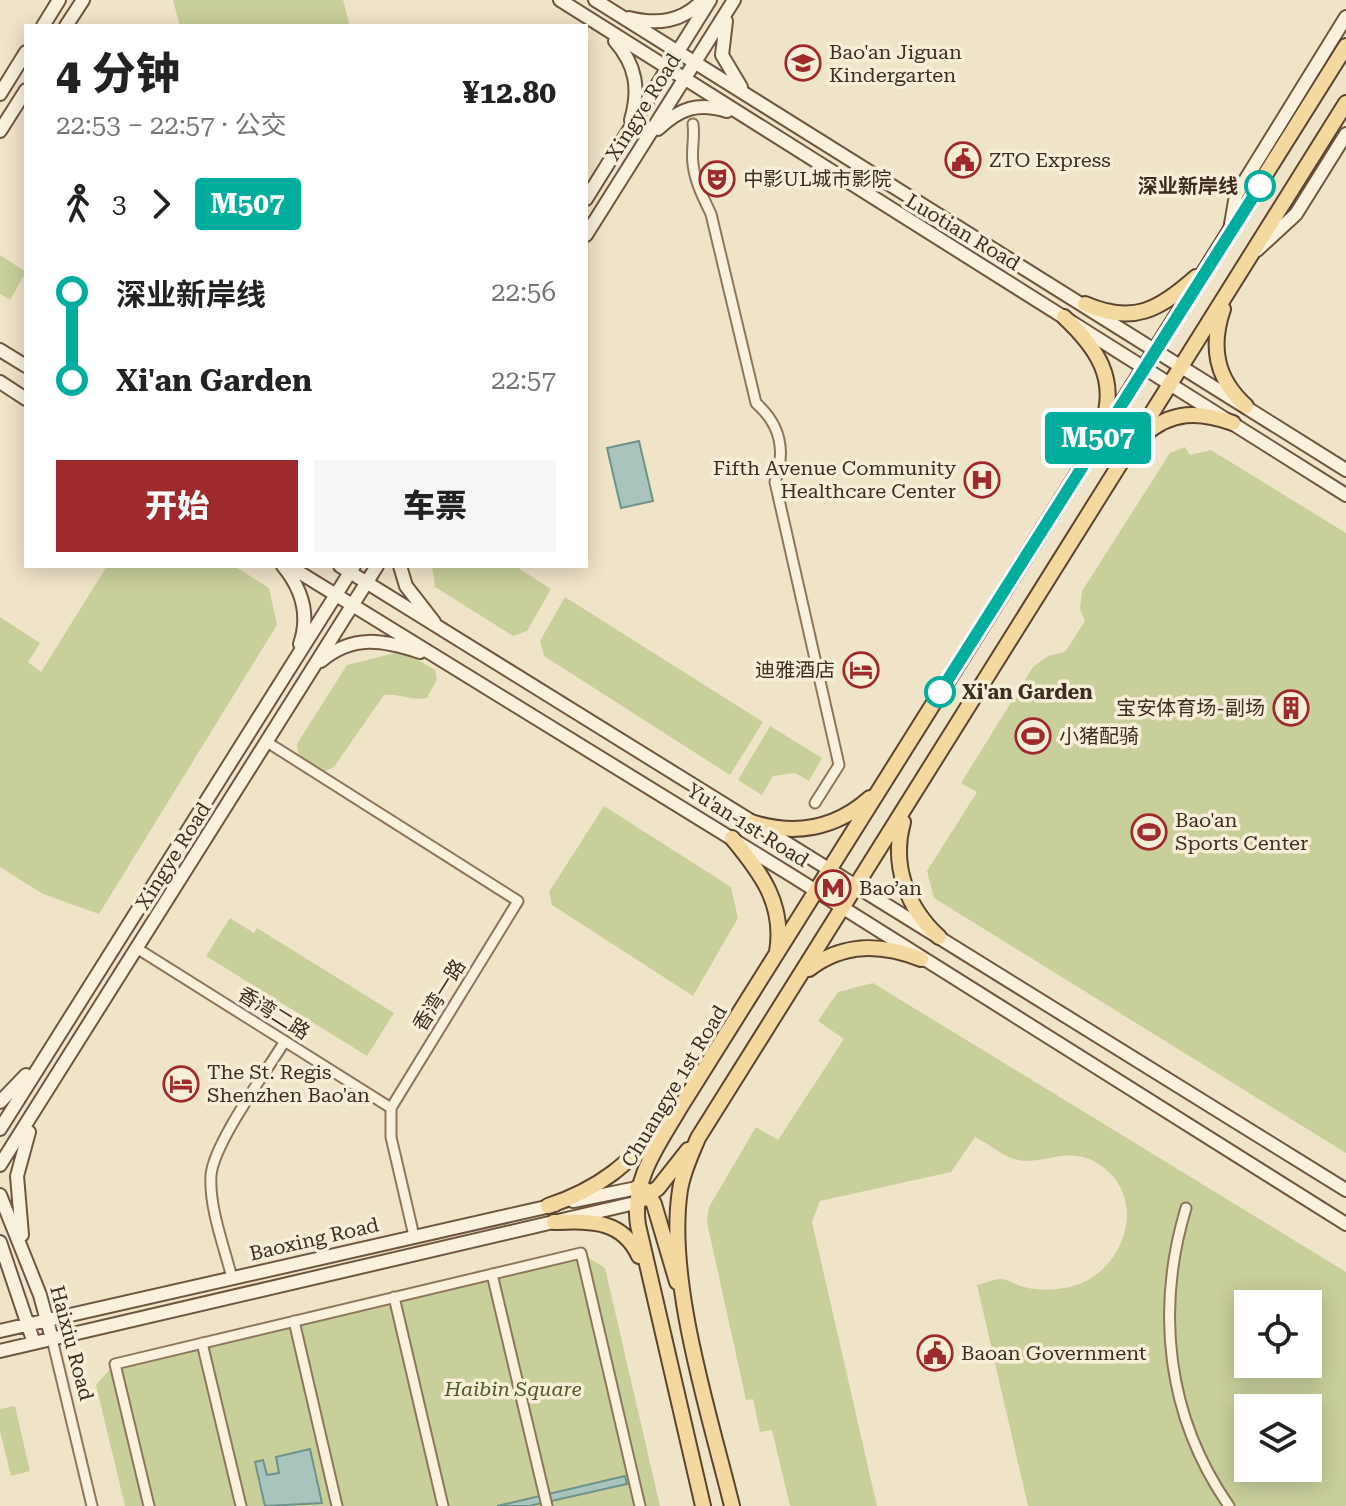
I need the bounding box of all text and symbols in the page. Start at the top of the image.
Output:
place label: Bao'an Jiguan Kindergarten [829,40,962,87]
school or university icon: Bao'an Jiguan Kindergarten [784,44,822,82]
text: 4 分钟 [56,48,180,100]
street label: Xingye Road [600,49,686,165]
text: ¥12.80 [463,75,556,110]
text: 22:53 – 22:57 · 公交 [56,110,286,140]
public building icon: ZTO Express [944,141,982,179]
place label: ZTO Express [989,148,1111,172]
theatre icon: 中影UL城市影院 [698,160,736,198]
place label: 中影UL城市影院 [743,167,892,191]
marker: 深业新岸线 [1245,171,1275,201]
place label: 深业新岸线 [1138,174,1238,198]
icon: walk [56,182,100,226]
icon: forward [139,182,183,226]
text: M507 [211,187,285,220]
text: 3 [112,189,127,219]
street label: Luotian Road [902,189,1025,276]
text: 深业新岸线 [116,277,266,312]
text: 22:56 [491,277,556,307]
text: Xi'an Garden [116,363,312,398]
text: 22:57 [491,365,556,395]
line badge: M507 [1042,412,1154,464]
text: M507 [1061,421,1135,454]
place label: Fifth Avenue Community Healthcare Center [713,456,956,503]
button: 开始 [56,460,298,552]
button: 车票 [314,460,556,552]
hospital icon: Fifth Avenue Community Healthcare Center [963,461,1001,499]
hotel icon: 迪雅酒店 [842,651,880,689]
place label: 迪雅酒店 [755,658,835,682]
marker: Xi'an Garden [925,677,955,707]
place label: Xi'an Garden [962,680,1093,704]
building icon: 宝安体育场-副场 [1272,689,1310,727]
place label: 宝安体育场-副场 [1116,696,1265,720]
sports icon: 小猪配骑 [1014,717,1052,755]
place label: 小猪配骑 [1059,724,1139,748]
street label: Yu'an 1st Road [683,778,814,872]
street label: Xingye Road [130,798,216,914]
place label: Bao'an Sports Center [1175,808,1308,855]
sports icon: Bao'an Sports Center [1130,813,1168,851]
metro station icon: Bao’an [814,869,852,907]
place label: Bao’an [859,876,922,900]
street label: 香湾一路 [408,955,470,1035]
street label: 香湾二路 [234,982,314,1044]
street label: Chuangye 1st Road [616,1001,732,1171]
place label: The St. Regis Shenzhen Bao'an [207,1060,370,1107]
hotel icon: The St. Regis Shenzhen Bao'an [162,1065,200,1103]
street label: Baoxing Road [247,1212,381,1266]
street label: Haixiu Road [45,1283,99,1403]
map controls [1234,1290,1322,1482]
button: locate [1234,1290,1322,1378]
public building icon: Baoan Government [916,1334,954,1372]
place label: Baoan Government [961,1341,1147,1365]
park label: Haibin Square [443,1377,582,1401]
button: layers [1234,1394,1322,1482]

